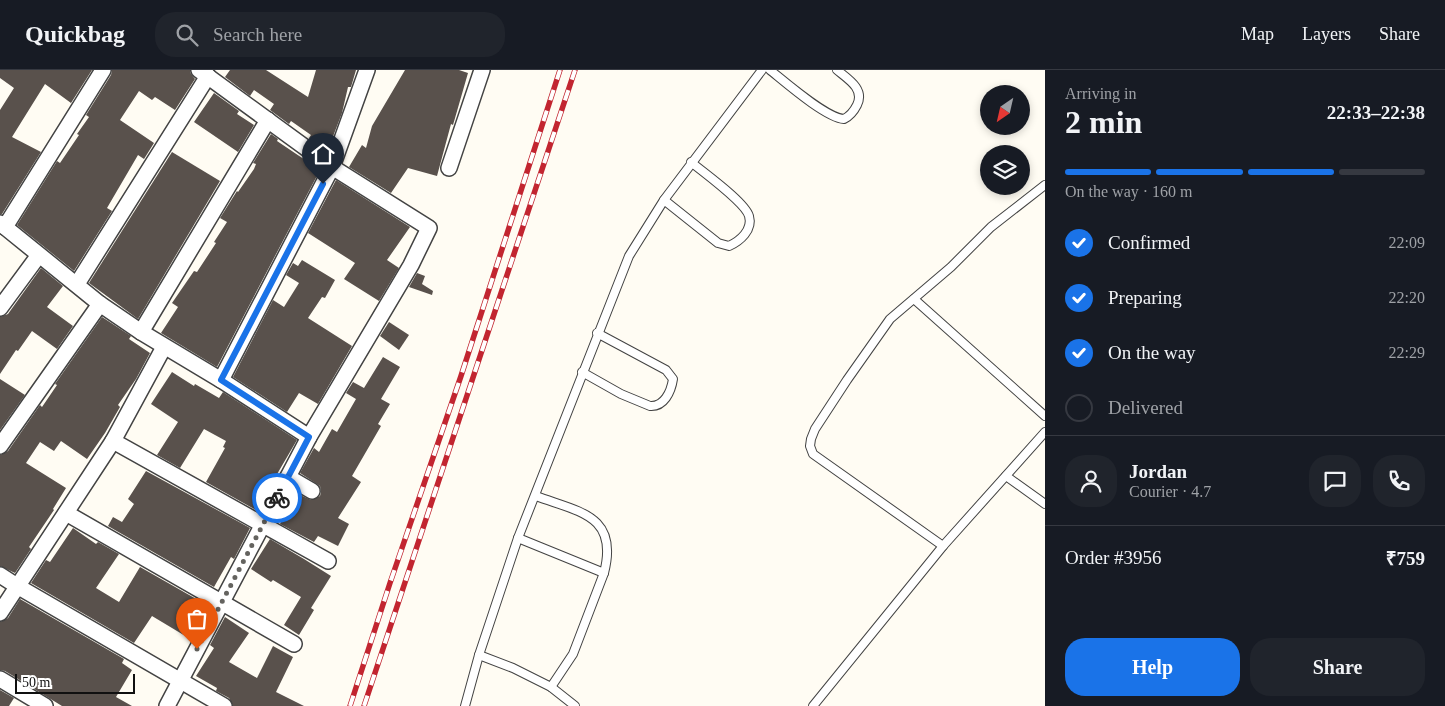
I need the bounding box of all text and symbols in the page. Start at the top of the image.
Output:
search box [155,12,505,57]
text: Quickbag [25,21,125,47]
icon: search [173,21,201,49]
text: Search here [213,24,302,45]
text: Map [1241,24,1274,44]
text: Layers [1302,24,1351,44]
text: Share [1379,24,1420,44]
north arrow [980,85,1030,135]
map controls [980,85,1030,195]
text: Arriving in [1065,85,1137,102]
text: 22:33–22:38 [1327,102,1425,123]
text: 2 min [1065,104,1142,140]
pin [302,133,344,184]
icon: home [309,140,337,168]
button: layers [980,145,1030,195]
text: On the way · 160 m [1065,183,1193,200]
icon: check [1065,229,1093,257]
text: Confirmed [1108,232,1190,253]
text: 22:09 [1389,234,1425,251]
icon: check [1065,284,1093,312]
text: Preparing [1108,287,1182,308]
text: 22:20 [1389,289,1425,306]
icon: check [1065,339,1093,367]
text: On the way [1108,342,1196,363]
text: 22:29 [1389,344,1425,361]
text: Delivered [1108,397,1183,418]
button: person [1065,455,1117,507]
button: chat [1309,455,1361,507]
button: phone [1373,455,1425,507]
text: Jordan [1129,461,1187,482]
courier [252,473,302,523]
text: Courier · 4.7 [1129,483,1211,500]
icon: bike [263,484,291,512]
text: Order #3956 [1065,547,1162,568]
text: ₹759 [1386,548,1425,569]
pin [176,598,218,649]
icon: bag [183,605,211,633]
button: Help [1065,638,1240,696]
button: Share [1250,638,1425,696]
scale bar [15,671,135,694]
text: 50 m [22,675,50,690]

